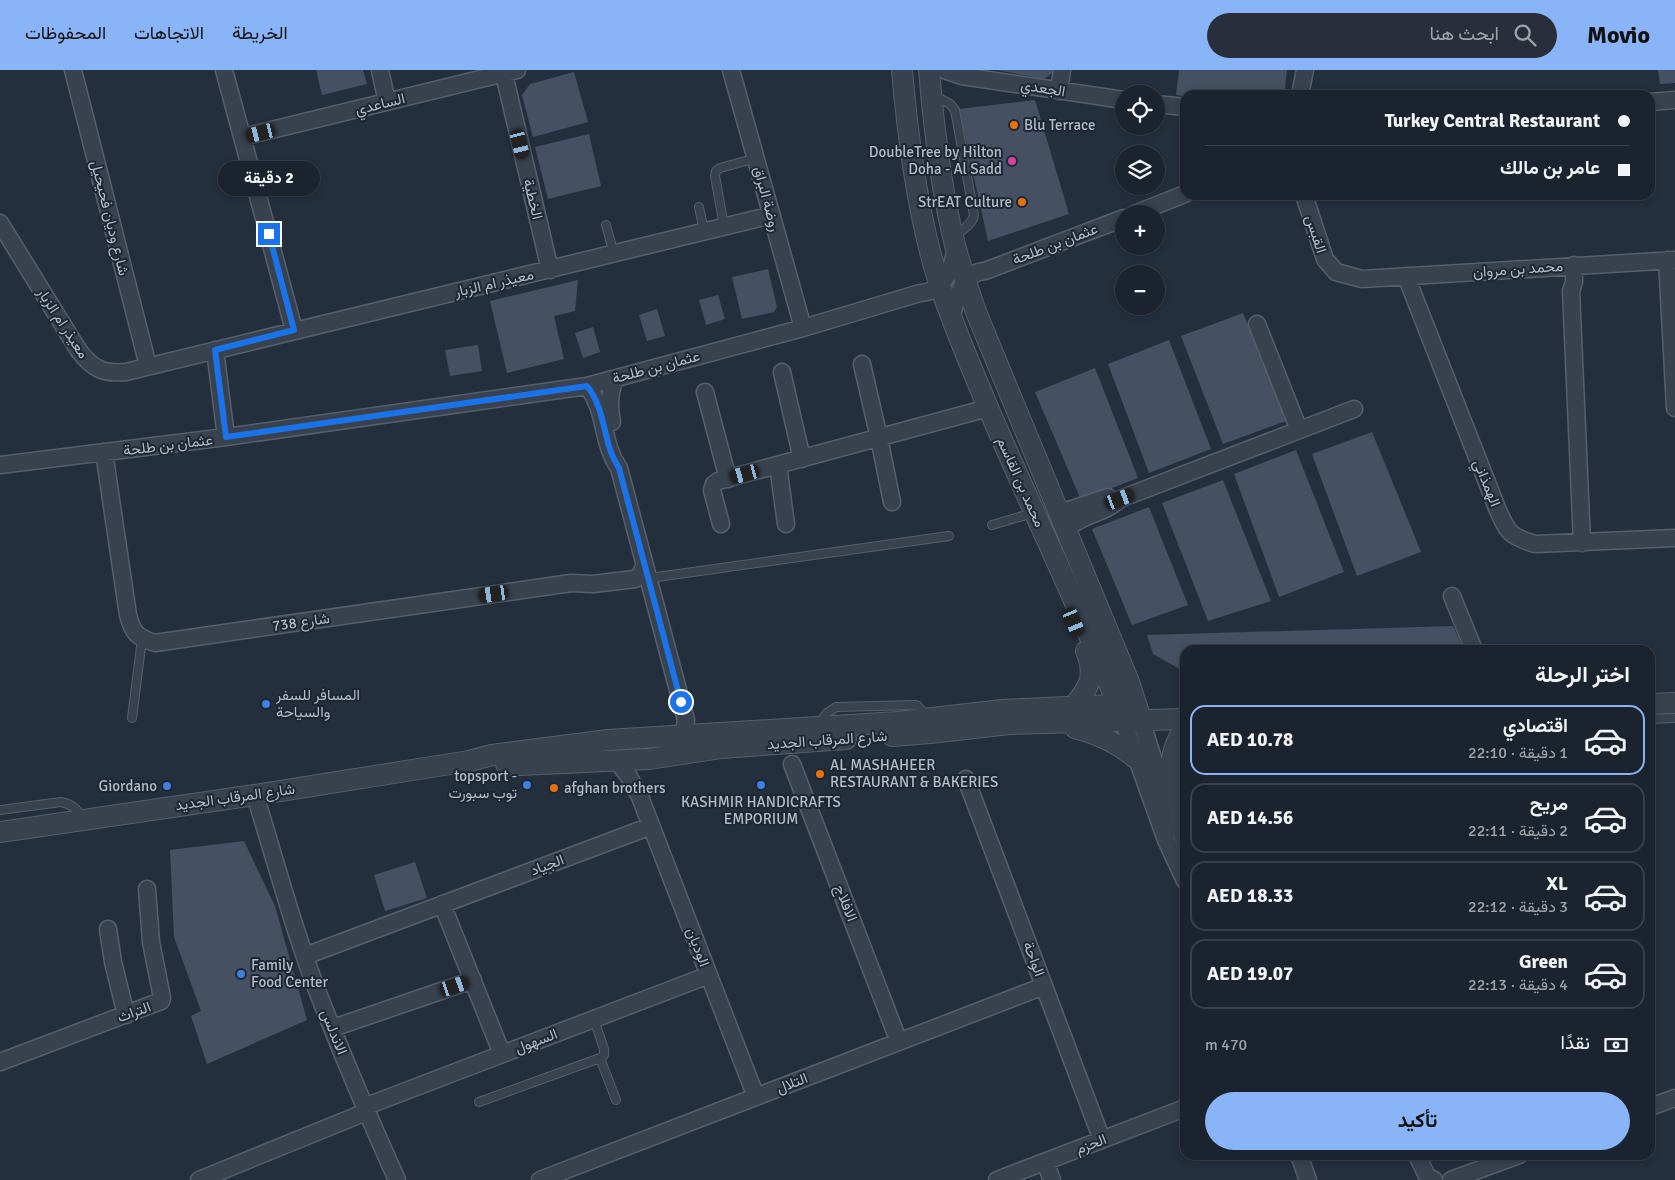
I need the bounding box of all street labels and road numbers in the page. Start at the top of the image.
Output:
street label: الجعدي [1019,76,1067,104]
street label: الساعدي [353,89,408,123]
street label: شارع وديان فحيحيل [85,159,133,278]
street label: روضة البراق [750,164,784,234]
street label: الخطية [519,177,547,221]
street label: القبس [1300,213,1331,256]
street label: عثمان بن طلحة [1010,219,1101,270]
street label: محمد بن مروان [1472,257,1564,282]
street label: معيذر ام الزبار [452,265,536,302]
street label: معيذر ام الزبار [32,283,93,362]
street label: عثمان بن طلحة [610,347,702,388]
street label: عثمان بن طلحة [122,431,214,460]
street label: محمد بن القاسم [992,434,1049,530]
street label: الهمذاني [1466,457,1505,511]
street label: شارع 738 [271,609,331,637]
street label: شارع المرقاب الجديد [766,727,888,755]
street label: شارع المرقاب الجديد [174,780,296,816]
street label: الجياد [528,850,566,880]
street label: الافلاج [829,882,861,925]
street label: الوديان [682,925,714,969]
street label: الواحة [1019,939,1049,979]
street label: التراث [115,998,153,1026]
street label: الاندلس [316,1007,351,1058]
street label: السهول [512,1025,560,1057]
street label: التلال [774,1069,810,1097]
street label: الحزم [1073,1130,1109,1159]

